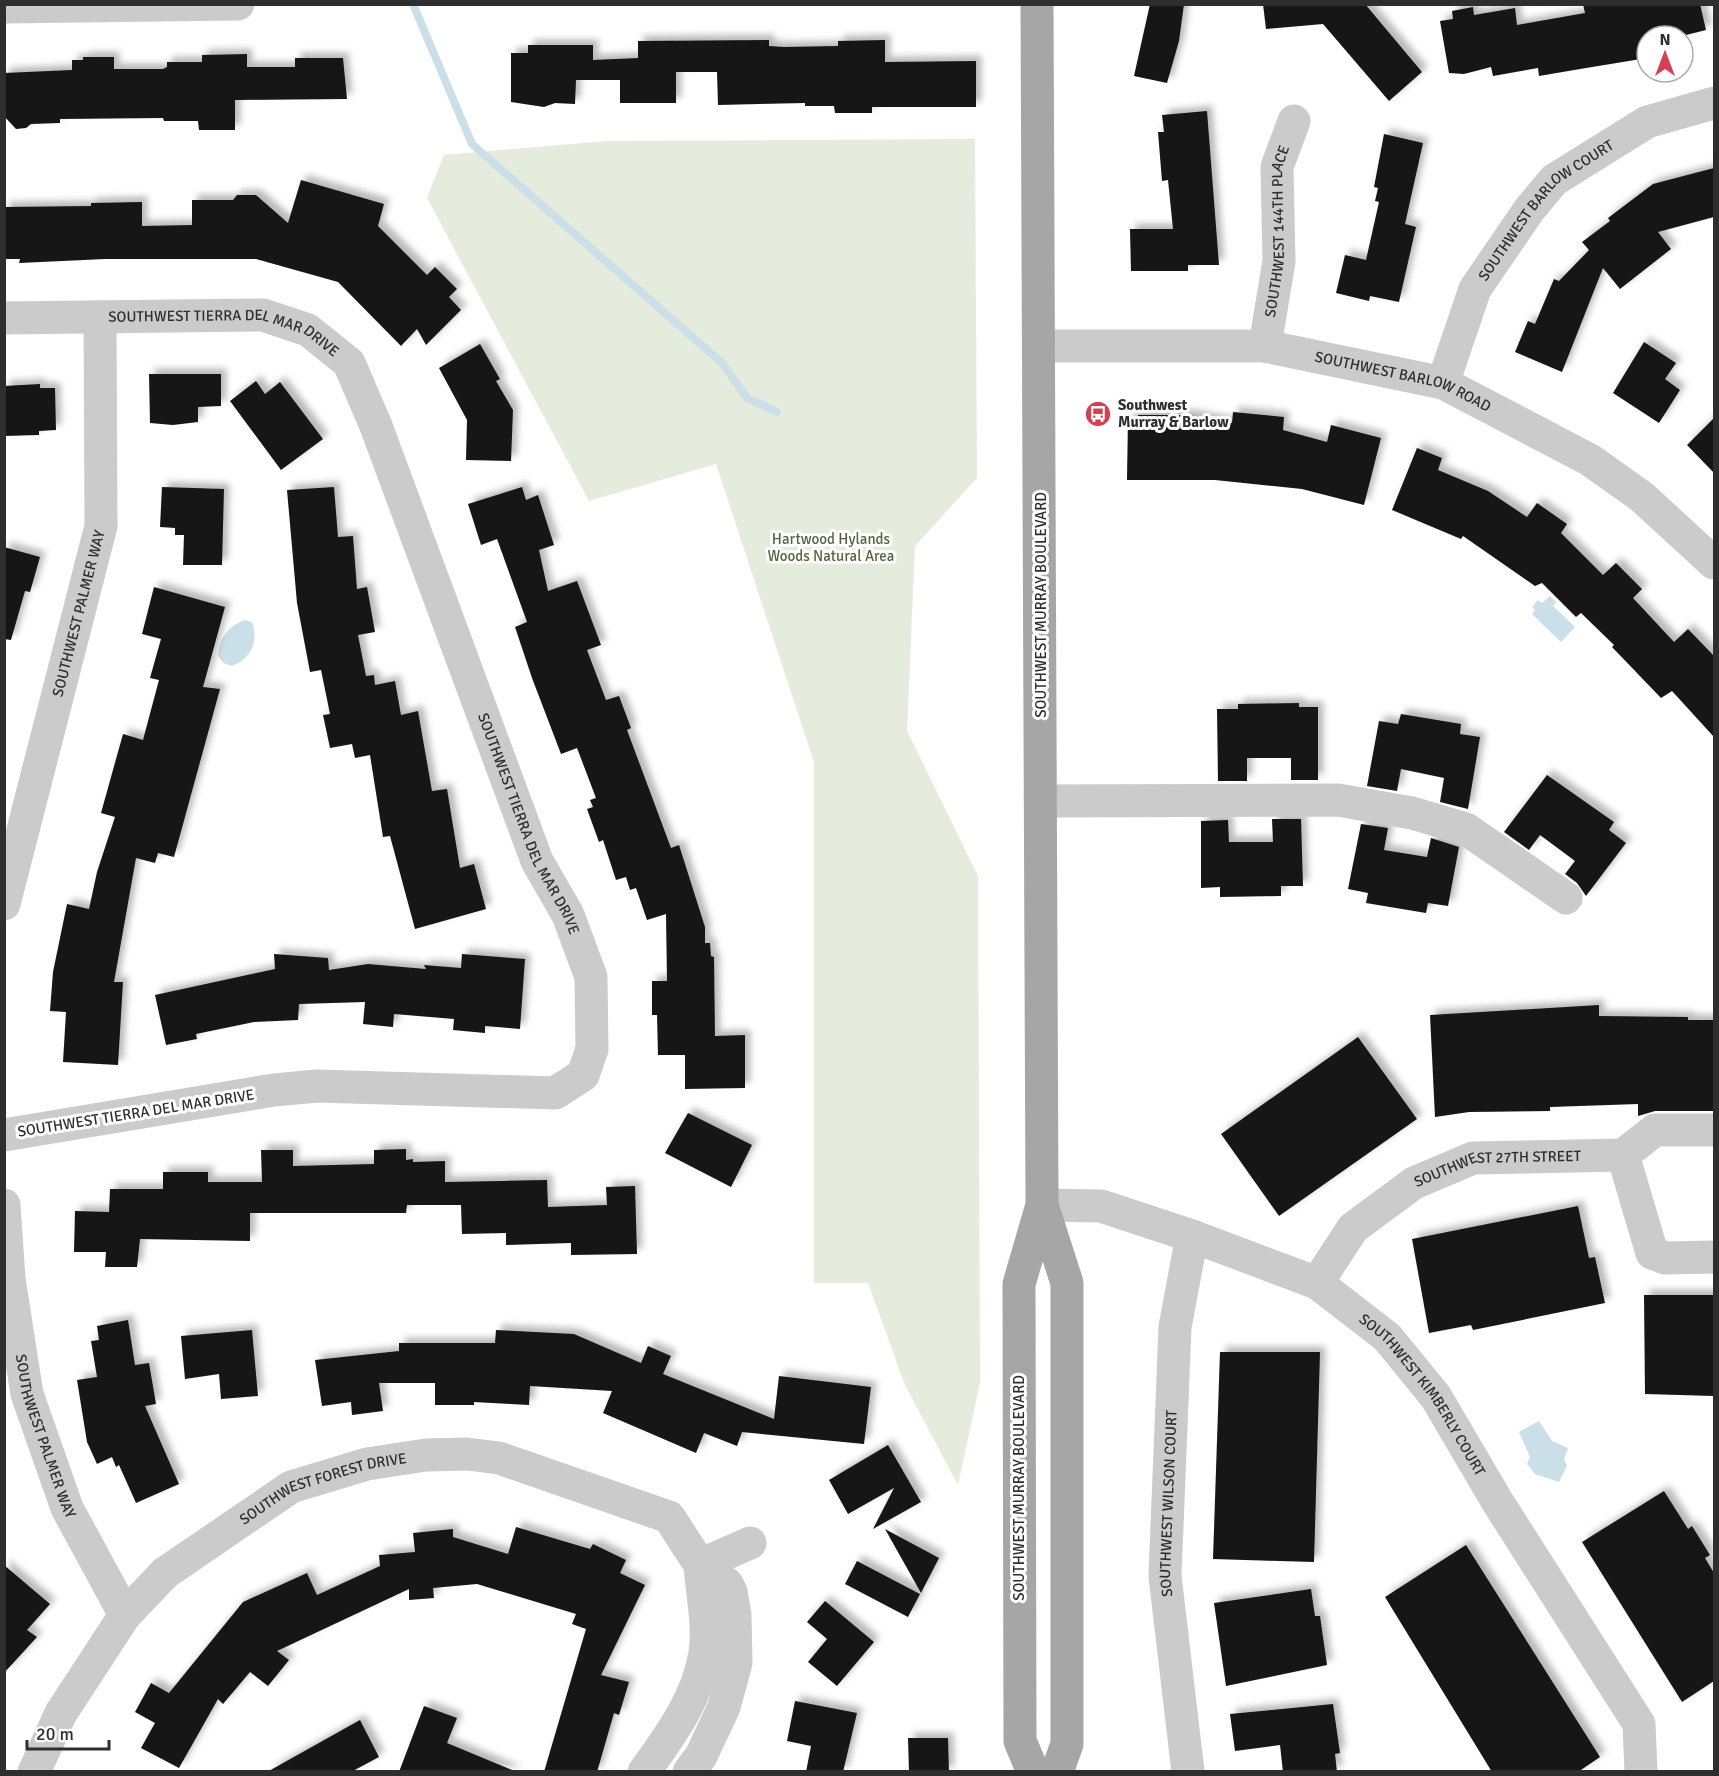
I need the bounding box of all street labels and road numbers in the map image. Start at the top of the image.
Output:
street label: SOUTHWEST BARLOW COURT [1474,136,1617,284]
street label: SOUTHWEST 144TH PLACE [1261,143,1293,319]
street label: SOUTHWEST TIERRA DEL MAR DRIVE [108,306,343,360]
street label: SOUTHWEST BARLOW ROAD [1313,348,1494,416]
street label: SOUTHWEST MURRAY BOULEVARD [1032,492,1050,718]
street label: SOUTHWEST PALMER WAY [49,528,109,699]
street label: SOUTHWEST TIERRA DEL MAR DRIVE [474,710,583,937]
street label: SOUTHWEST TIERRA DEL MAR DRIVE [16,1085,256,1141]
street label: SOUTHWEST 27TH STREET [1411,1147,1582,1191]
street label: SOUTHWEST KIMBERLY COURT [1356,1310,1489,1479]
street label: SOUTHWEST PALMER WAY [12,1353,80,1522]
street label: SOUTHWEST MURRAY BOULEVARD [1010,1375,1028,1601]
street label: SOUTHWEST WILSON COURT [1156,1409,1181,1598]
street label: SOUTHWEST FOREST DRIVE [236,1449,408,1528]

